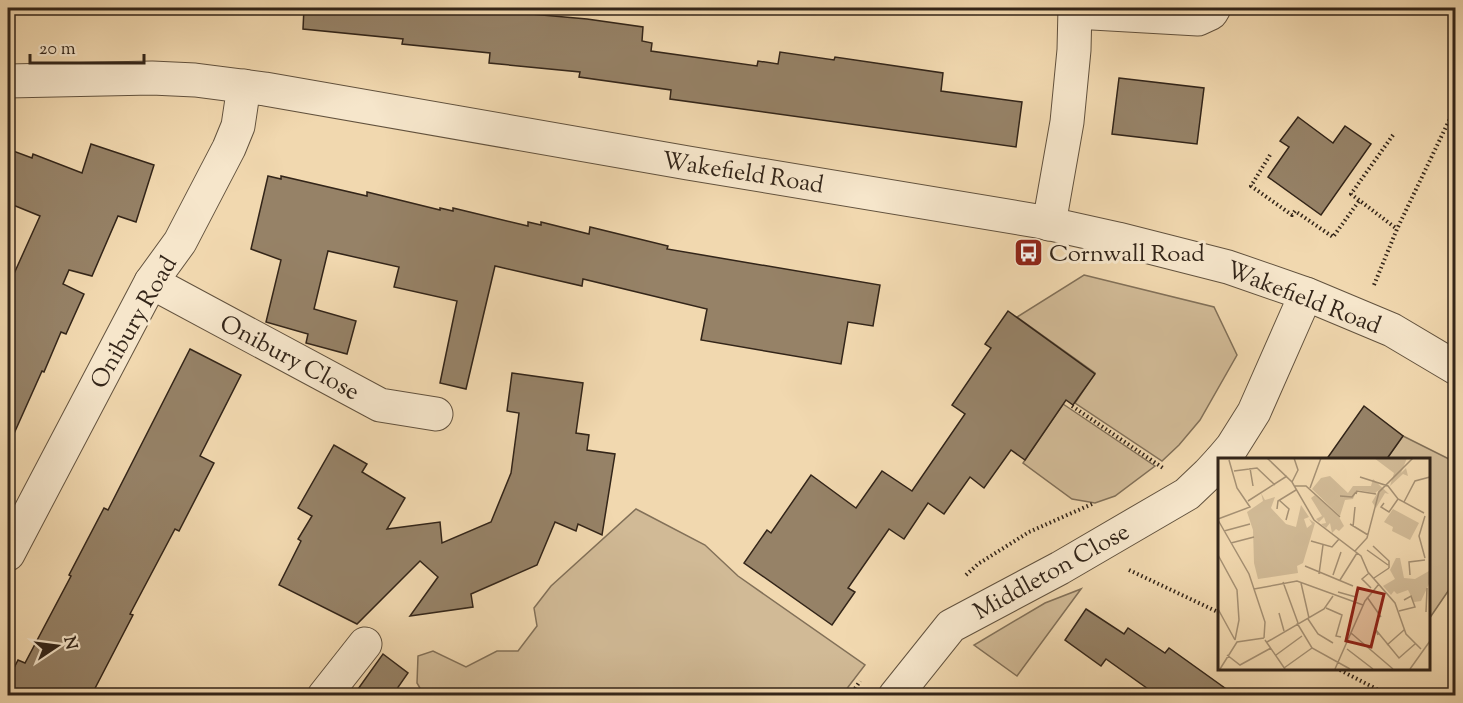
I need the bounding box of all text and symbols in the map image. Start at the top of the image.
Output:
scale bar [30,27,144,65]
text: 20 m [39,37,76,63]
street label: Wakefield Road [659,144,826,204]
bus stop icon: Cornwall Road [1012,237,1044,269]
place label: Cornwall Road [1049,238,1205,272]
street label: Onibury Road [83,250,187,396]
street label: Wakefield Road [1221,254,1386,344]
street label: Onibury Close [213,308,365,410]
inset map [1218,458,1430,670]
street label: Middleton Close [968,516,1136,630]
north arrow [27,616,87,676]
text: N [57,634,82,652]

